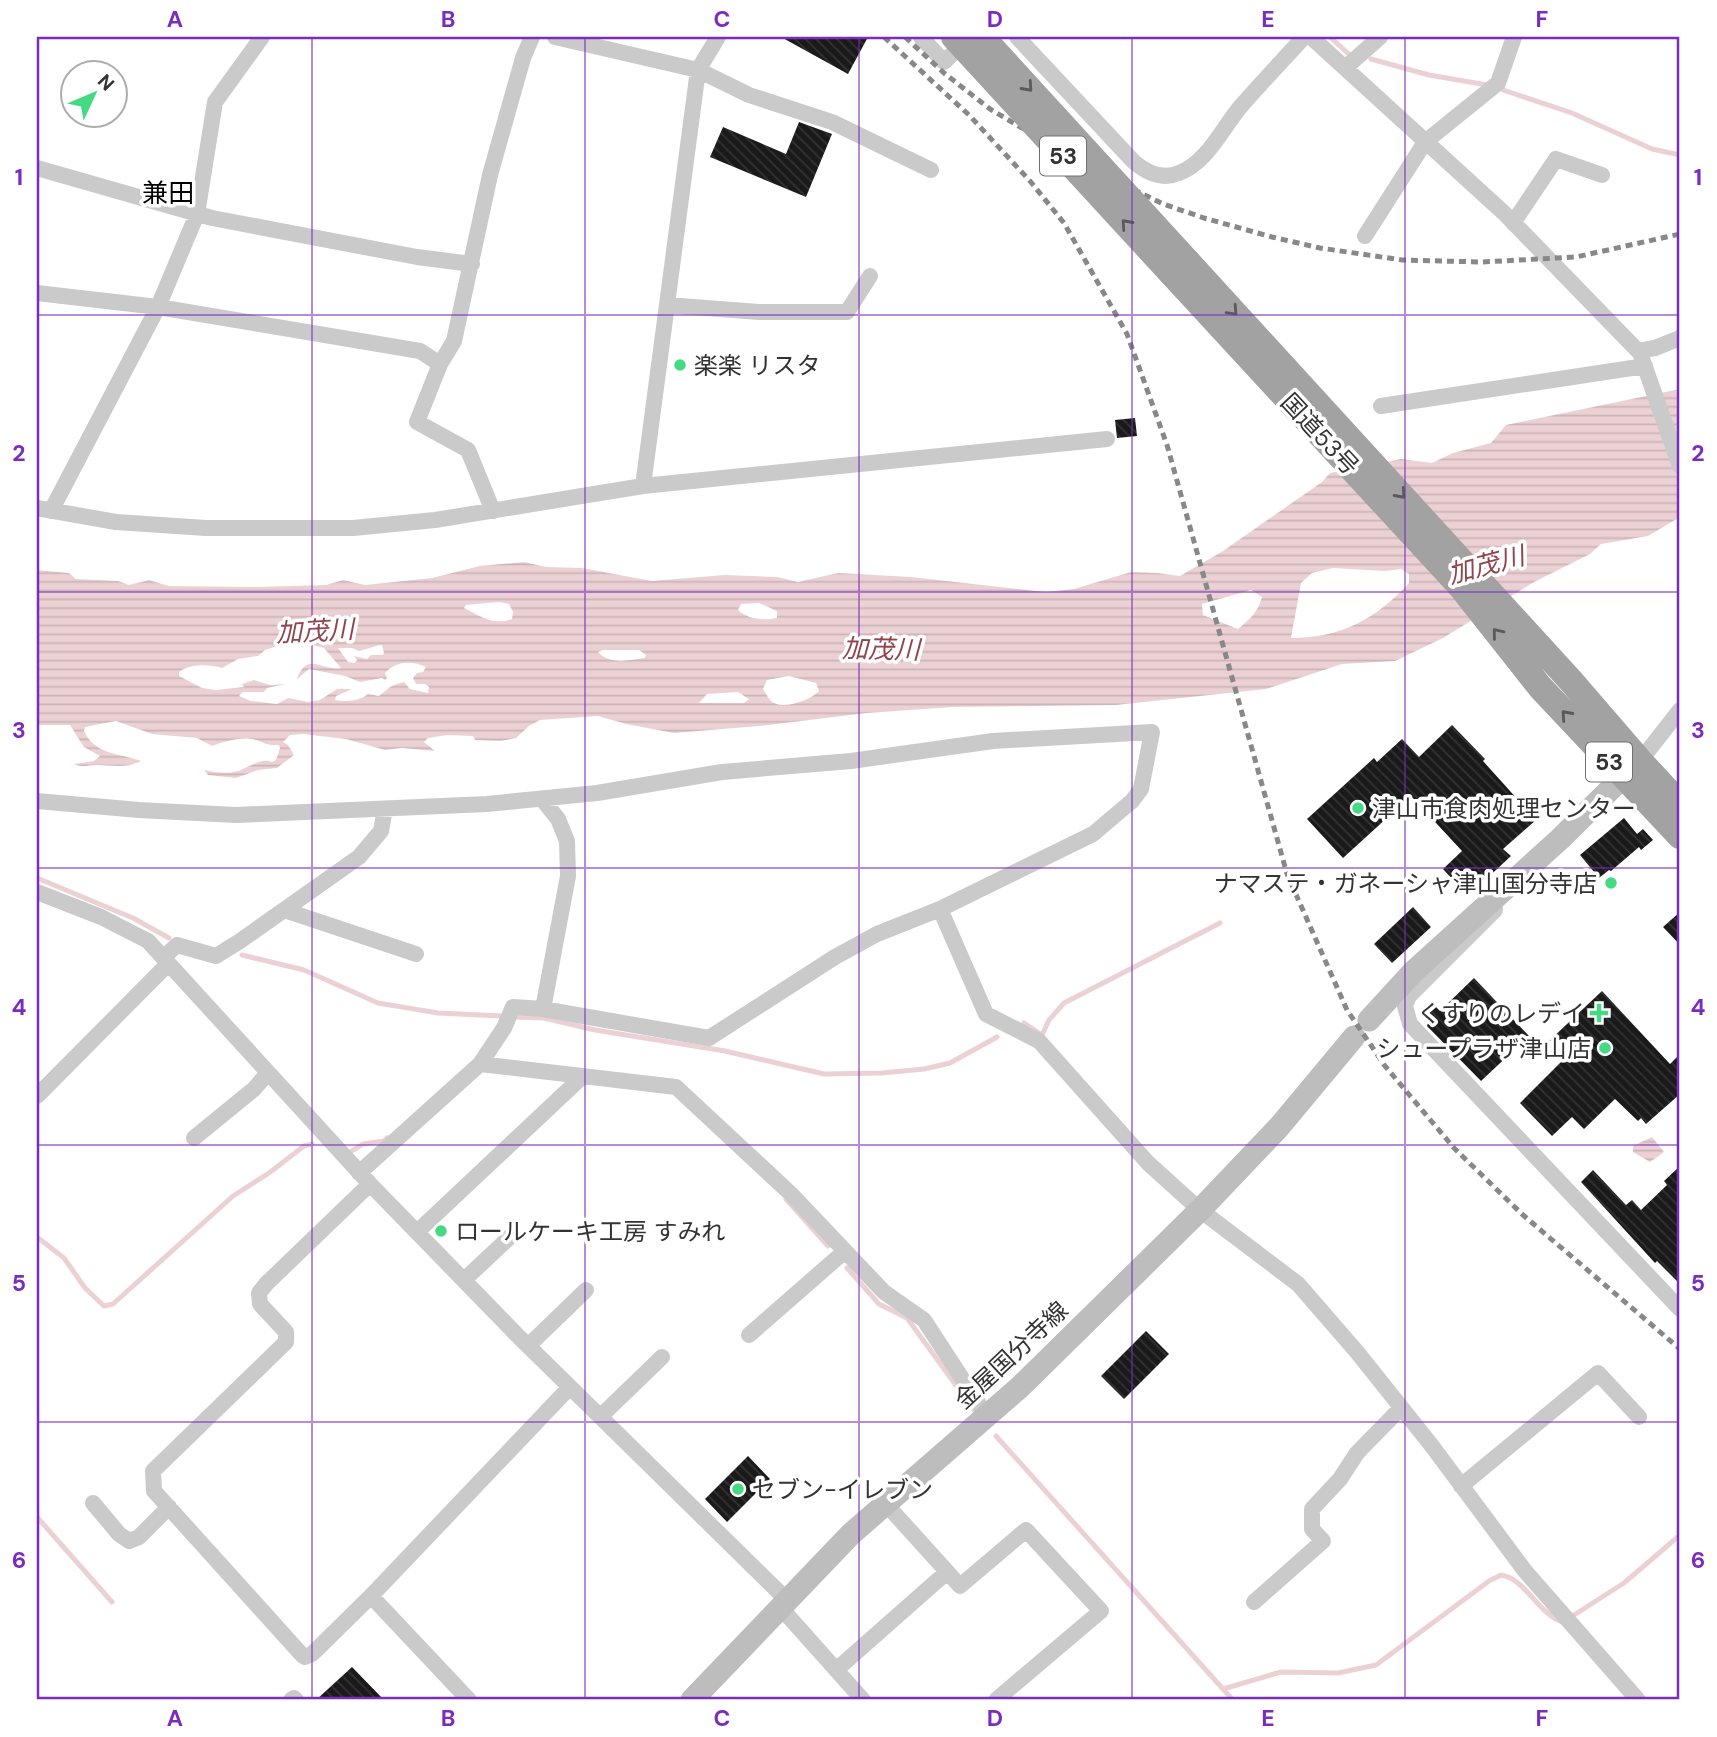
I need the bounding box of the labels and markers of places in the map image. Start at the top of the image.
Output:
place label: 楽楽 リスタ [694,350,820,381]
marker: 楽楽 リスタ [672,357,688,373]
place label: 津山市食肉処理センター [1372,793,1636,824]
marker: 津山市食肉処理センター [1350,800,1366,816]
place label: ナマステ・ガネーシャ津山国分寺店 [1213,868,1597,899]
marker: ナマステ・ガネーシャ津山国分寺店 [1603,875,1619,891]
place label: くすりのレデイ [1417,998,1585,1029]
marker: くすりのレデイ [1591,1005,1607,1021]
place label: シュープラザ津山店 [1376,1033,1591,1064]
marker: シュープラザ津山店 [1597,1040,1613,1056]
place label: ロールケーキ工房 すみれ [455,1216,725,1247]
marker: ロールケーキ工房 すみれ [433,1223,449,1239]
place label: セブン-イレブン [752,1474,933,1505]
marker: セブン-イレブン [730,1481,746,1497]

